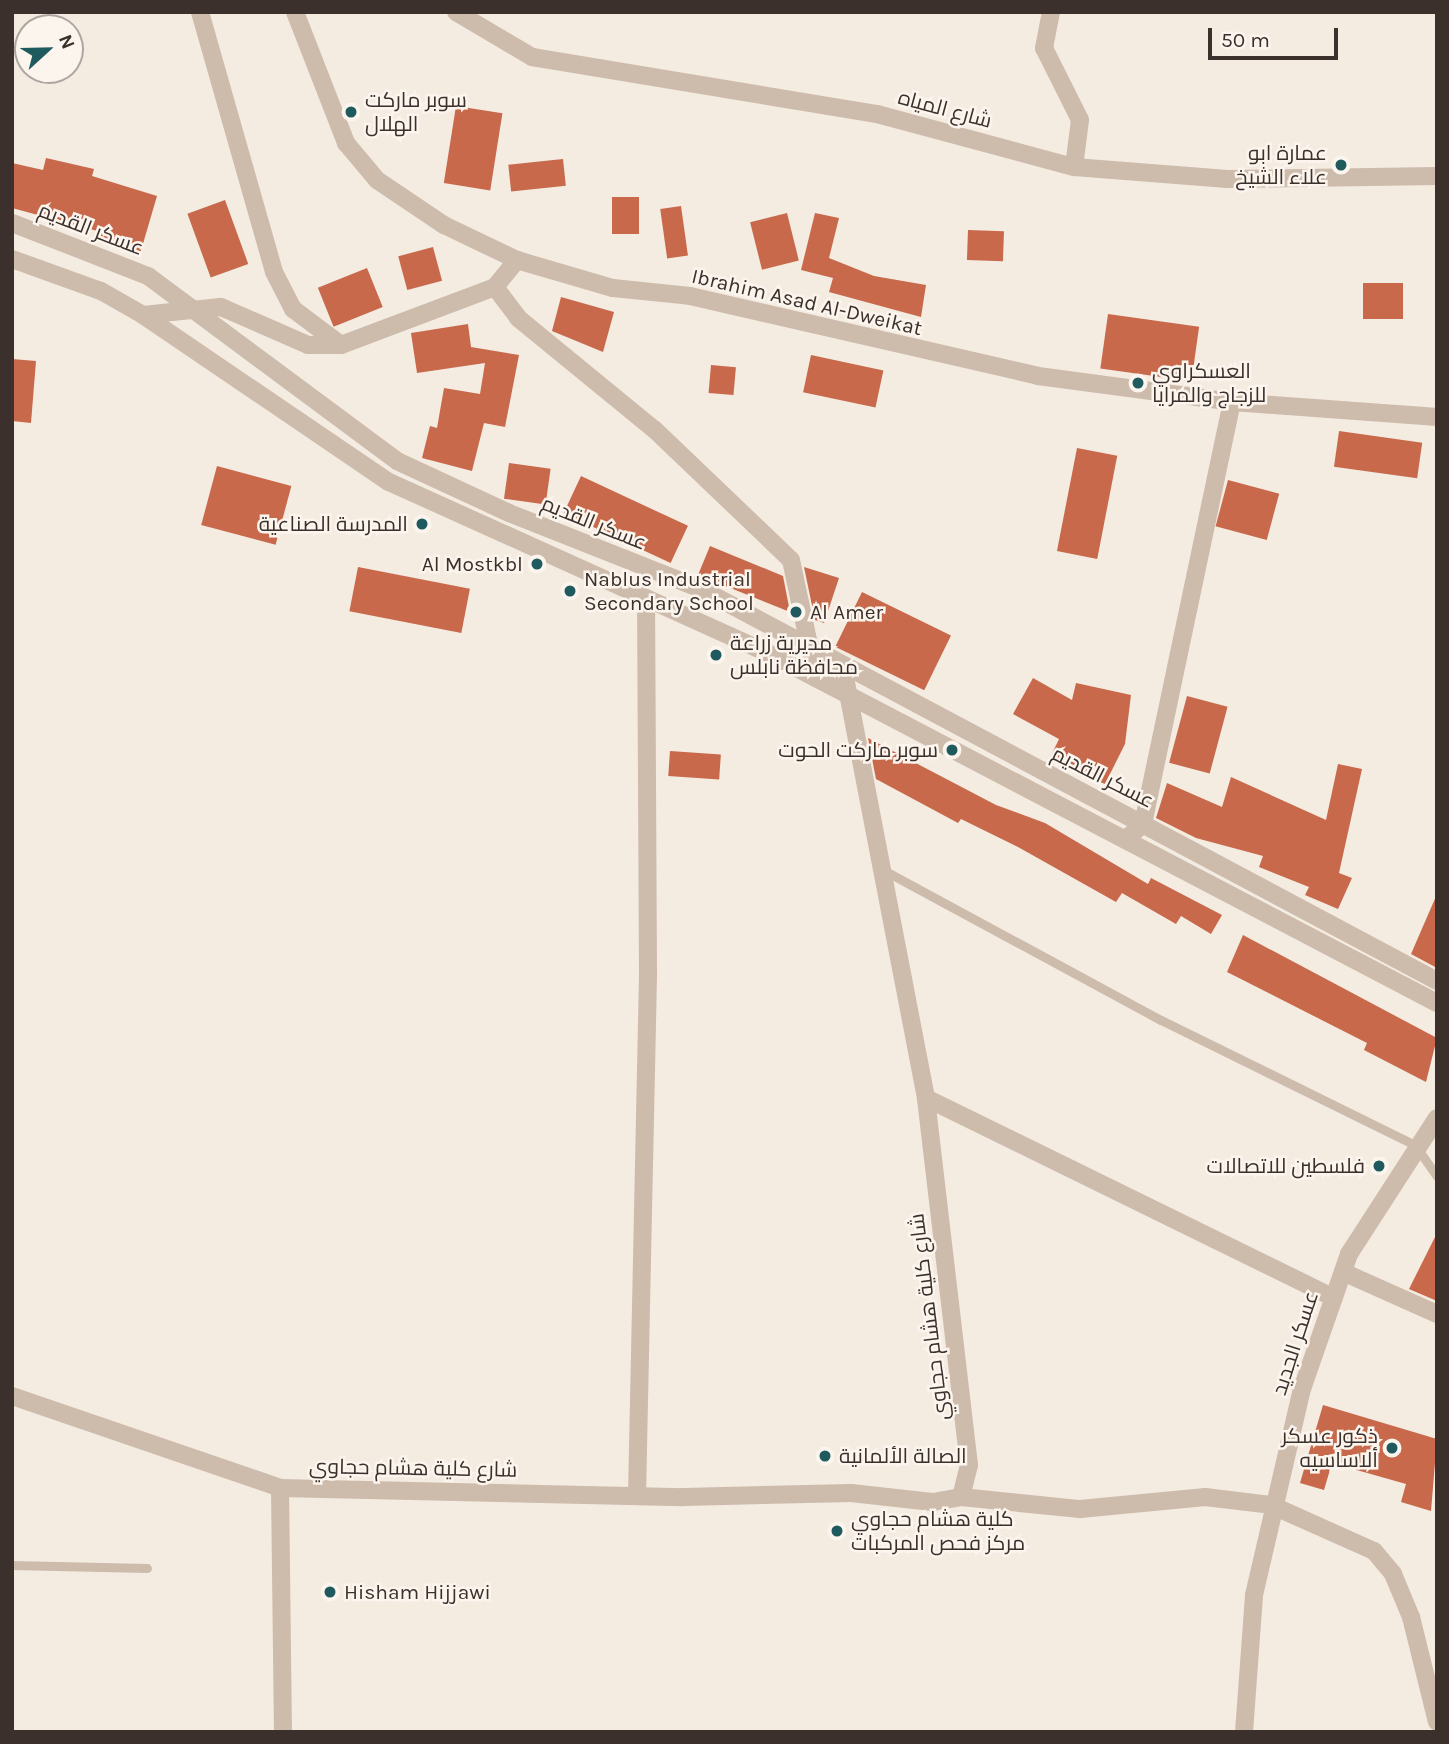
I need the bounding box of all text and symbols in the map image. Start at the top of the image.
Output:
north arrow [14,14,84,84]
scale bar [1211,14,1340,58]
text: 50 m [1221,28,1270,52]
text: N [54,31,79,52]
street label: شارع المياه [895,84,995,134]
place label: سوبر ماركت الهلال [365,87,467,137]
marker: سوبر ماركت الهلال [343,104,359,120]
place label: عمارة ابو علاء الشيخ [1235,140,1327,190]
marker: عمارة ابو علاء الشيخ [1333,157,1349,173]
street label: عسكر القديم [35,197,147,261]
street label: Ibrahim Asad Al-Dweikat [689,263,925,341]
place label: العسكراوي للزجاج والمرايا [1152,358,1266,408]
marker: العسكراوي للزجاج والمرايا [1130,375,1146,391]
street label: عسكر القديم [538,491,650,555]
place label: المدرسة الصناعية [259,511,408,537]
marker: المدرسة الصناعية [414,516,430,532]
place label: Al Mostkbl [422,551,523,577]
marker: Al Mostkbl [529,556,545,572]
place label: Nablus Industrial Secondary School [584,566,754,616]
marker: Nablus Industrial Secondary School [562,583,578,599]
place label: Al Amer [810,599,883,625]
marker: Al Amer [788,604,804,620]
place label: مديرية زراعة محافظة نابلس [730,630,858,680]
marker: مديرية زراعة محافظة نابلس [708,647,724,663]
place label: سوبر ماركت الحوت [778,737,938,763]
street label: عسكر القديم [1048,741,1158,813]
marker: سوبر ماركت الحوت [944,742,960,758]
place label: فلسطين للاتصالات [1206,1153,1365,1179]
marker: فلسطين للاتصالات [1371,1158,1387,1174]
street label: شارع كلية هشام حجاوي [904,1212,954,1422]
street label: عسكر الجديد [1266,1288,1324,1398]
place label: ذكور عسكر ألاساسيه [1281,1423,1378,1473]
marker: ذكور عسكر ألاساسيه [1384,1440,1400,1456]
place label: الصالة الألمانية [839,1443,967,1469]
marker: الصالة الألمانية [817,1448,833,1464]
street label: شارع كلية هشام حجاوي [309,1454,517,1482]
place label: كلية هشام حجاوي مركز فحص المركبات [851,1506,1025,1556]
marker: كلية هشام حجاوي مركز فحص المركبات [829,1523,845,1539]
place label: Hisham Hijjawi [344,1579,491,1605]
marker: Hisham Hijjawi [322,1584,338,1600]

